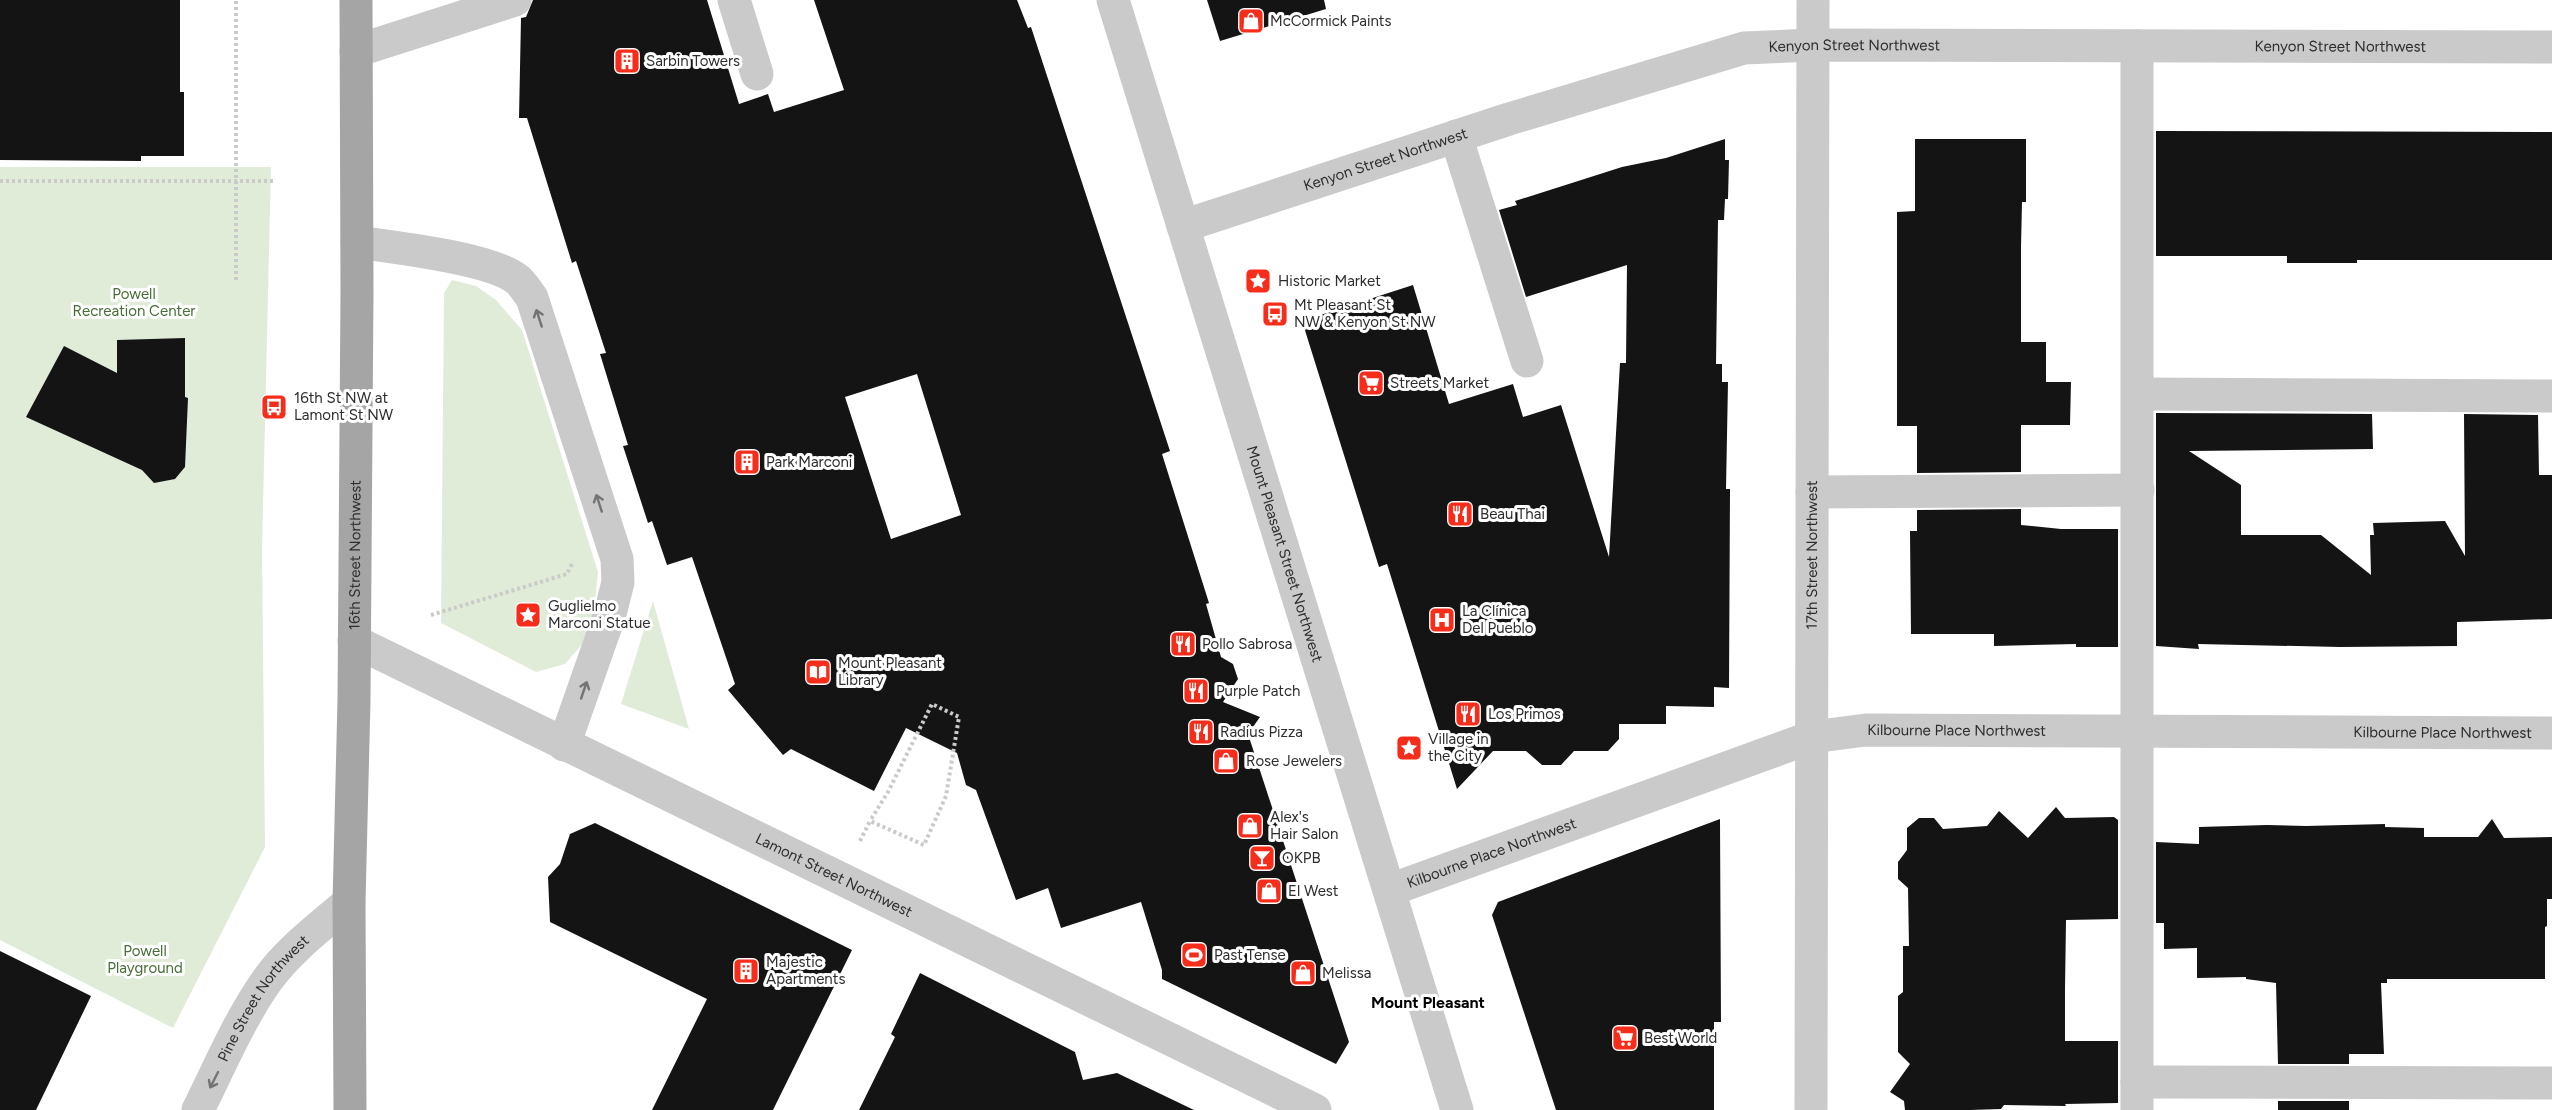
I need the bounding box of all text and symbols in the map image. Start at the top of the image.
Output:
shop icon: McCormick Paints [1236,6,1266,36]
place label: McCormick Paints [1270,12,1391,30]
street label: Kenyon Street Northwest [1768,36,1940,56]
street label: Kenyon Street Northwest [2255,37,2426,56]
building icon: Sarbin Towers [612,46,642,76]
place label: Sarbin Towers [646,52,740,70]
street label: Kenyon Street Northwest [1301,124,1470,195]
place icon: Historic Market [1243,266,1273,296]
place label: Historic Market [1278,272,1381,290]
park label: Powell Recreation Center [73,285,195,320]
place label: Mt Pleasant St NW & Kenyon St NW [1294,296,1436,331]
bus stop icon: Mt Pleasant St NW & Kenyon St NW [1260,299,1290,329]
one-way arrow [533,309,544,328]
supermarket icon: Streets Market [1356,368,1386,398]
place label: Streets Market [1390,374,1489,392]
place label: 16th St NW at Lamont St NW [294,389,394,424]
bus stop icon: 16th St NW at Lamont St NW [259,392,289,422]
street label: Mount Pleasant Street Northwest [1243,444,1327,665]
building icon: Park Marconi [732,447,762,477]
place label: Park Marconi [766,453,852,471]
street label: 16th Street Northwest [346,480,365,630]
street label: 17th Street Northwest [1803,480,1821,630]
one-way arrow [593,494,604,513]
restaurant icon: Beau Thai [1445,499,1475,529]
place label: Beau Thai [1480,505,1545,523]
place label: Guglielmo Marconi Statue [548,597,651,632]
place icon: Guglielmo Marconi Statue [513,600,543,630]
place label: La Clínica Del Pueblo [1462,602,1534,637]
hospital icon: La Clínica Del Pueblo [1427,605,1457,635]
restaurant icon: Pollo Sabrosa [1168,629,1198,659]
place label: Pollo Sabrosa [1202,635,1292,653]
place label: Mount Pleasant Library [838,654,942,689]
library icon: Mount Pleasant Library [803,657,833,687]
restaurant icon: Purple Patch [1181,676,1211,706]
one-way arrow [579,681,590,700]
place label: Purple Patch [1216,682,1300,700]
restaurant icon: Los Primos [1453,699,1483,729]
place label: Los Primos [1488,705,1561,723]
restaurant icon: Radius Pizza [1186,717,1216,747]
street label: Kilbourne Place Northwest [1867,721,2046,740]
place label: Radius Pizza [1220,723,1303,741]
street label: Kilbourne Place Northwest [2353,723,2532,742]
place label: Village in the City [1428,730,1489,765]
place icon: Village in the City [1394,733,1424,763]
shop icon: Rose Jewelers [1211,746,1241,776]
place label: Rose Jewelers [1246,752,1342,770]
place label: Alex's Hair Salon [1270,808,1338,843]
shop icon: Alex's Hair Salon [1235,811,1265,841]
street label: Kilbourne Place Northwest [1404,814,1579,892]
street label: Lamont Street Northwest [753,829,916,921]
bar icon: OKPB [1247,843,1277,873]
place label: OKPB [1282,849,1321,867]
shop icon: El West [1254,876,1284,906]
place label: El West [1288,882,1339,900]
street label: Pine Street Northwest [214,931,313,1065]
sports icon: Past Tense [1179,940,1209,970]
park label: Powell Playground [107,942,183,977]
place label: Past Tense [1214,946,1286,964]
place label: Majestic Apartments [766,953,845,988]
building icon: Majestic Apartments [731,956,761,986]
shop icon: Melissa [1288,958,1318,988]
place label: Melissa [1322,964,1371,982]
district label: Mount Pleasant [1371,993,1485,1012]
supermarket icon: Best World [1610,1023,1640,1053]
place label: Best World [1644,1029,1717,1047]
one-way arrow [207,1070,219,1088]

